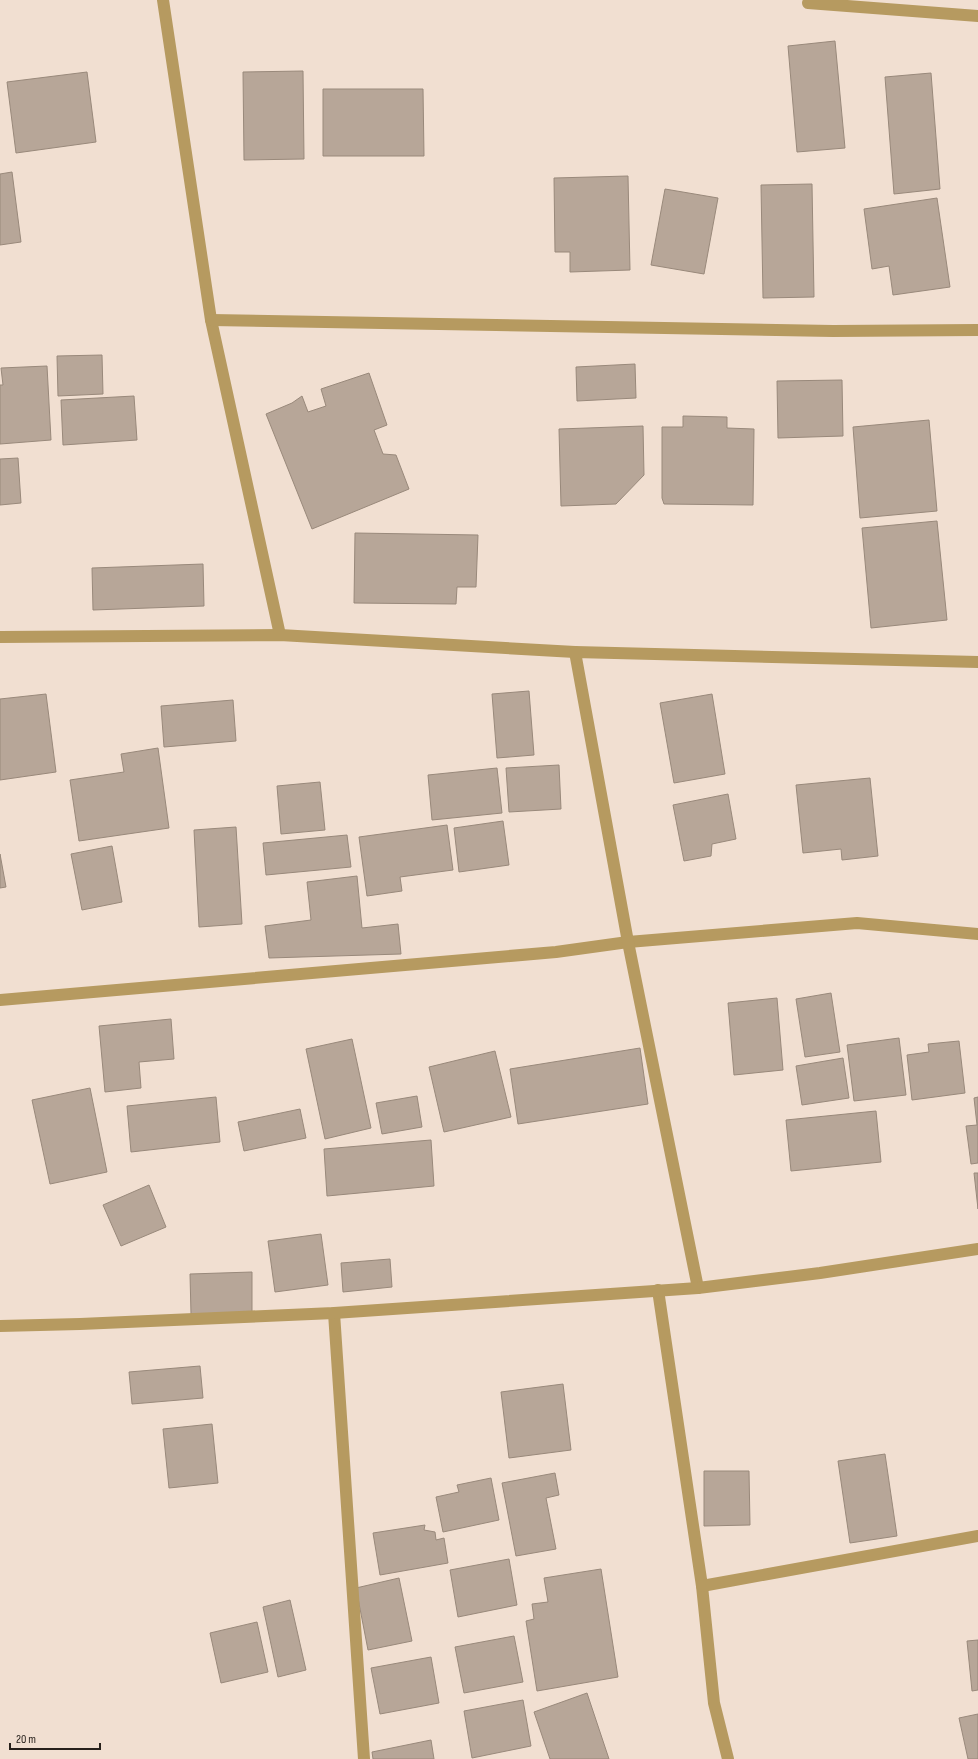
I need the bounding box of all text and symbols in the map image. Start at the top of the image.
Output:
scale bar [10,1725,100,1751]
text: 20 m [16,1732,36,1747]

